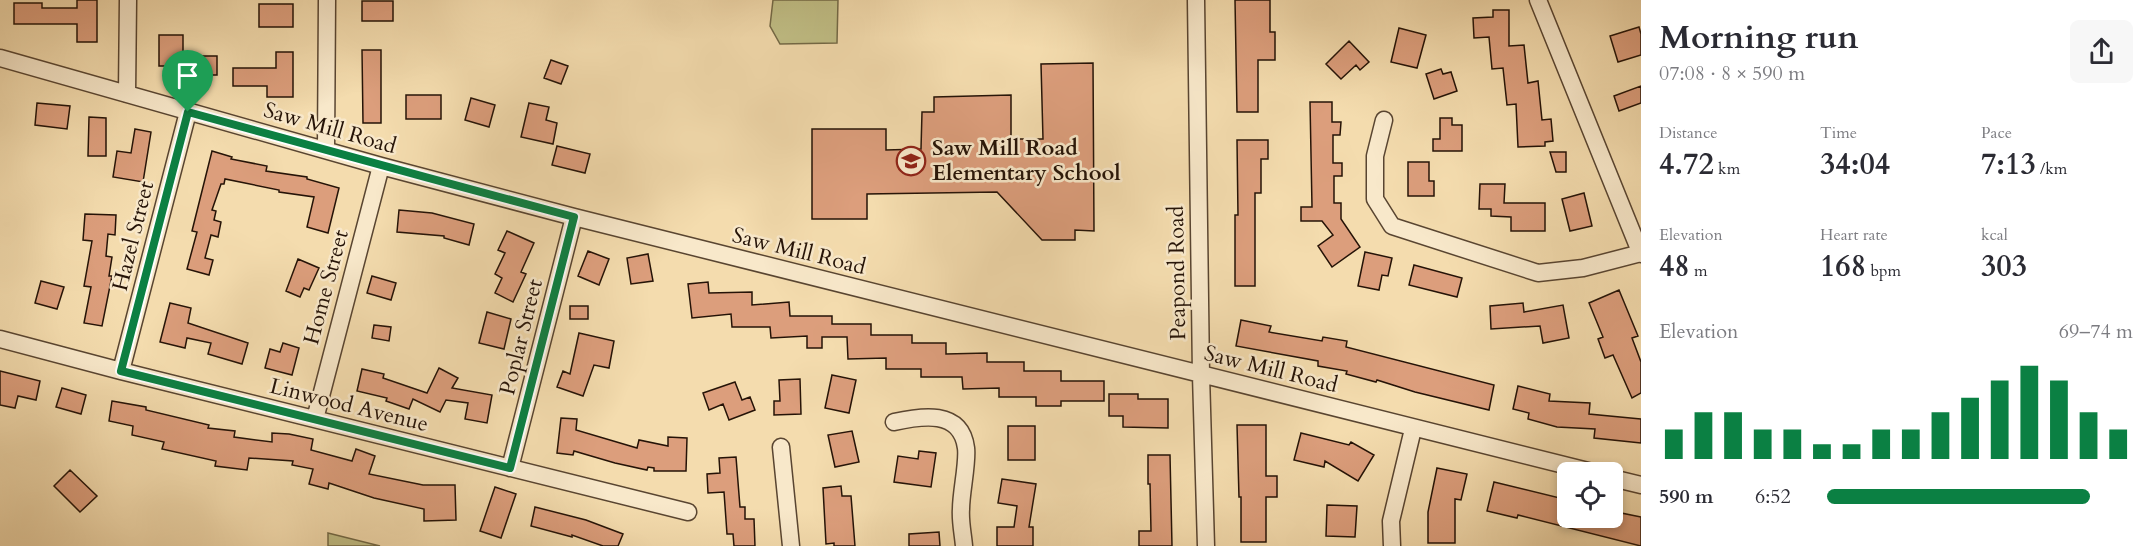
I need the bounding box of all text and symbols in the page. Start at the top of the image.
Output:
text: Morning run [1659,15,1859,60]
button: share [2070,20,2133,83]
pin [162,50,213,112]
icon: arrive [171,59,204,92]
text: 07:08 · 8 × 590 m [1659,60,1805,87]
street label: Saw Mill Road [260,95,400,161]
text: Distance [1659,122,1717,144]
text: Time [1820,122,1857,144]
text: Pace [1981,122,2012,144]
place label: Saw Mill Road Elementary School [932,133,1121,188]
text: 4.72 [1659,144,1714,185]
text: 34:04 [1820,144,1890,185]
text: 7:13 [1981,144,2036,185]
school or university icon: Saw Mill Road Elementary School [895,145,927,177]
text: km [1714,158,1740,180]
text: /km [2036,158,2067,180]
street label: Hazel Street [105,178,161,294]
street label: Peapond Road [1161,205,1193,341]
street label: Saw Mill Road [729,220,869,282]
text: Elevation [1659,224,1723,246]
text: Heart rate [1820,224,1888,246]
text: kcal [1981,224,2008,246]
street label: Home Street [296,226,356,348]
text: 48 [1659,246,1690,287]
text: 168 [1820,246,1866,287]
text: 303 [1981,246,2027,287]
text: m [1690,260,1708,282]
text: bpm [1866,260,1901,282]
street label: Poplar Street [492,276,550,398]
text: Elevation [1659,318,1738,345]
text: 69–74 m [2059,318,2133,345]
street label: Saw Mill Road [1201,338,1341,400]
street label: Linwood Avenue [267,371,431,439]
map controls [1557,462,1623,528]
button: locate [1557,462,1623,528]
text: 590 m [1659,483,1714,510]
text: 6:52 [1755,483,1791,510]

